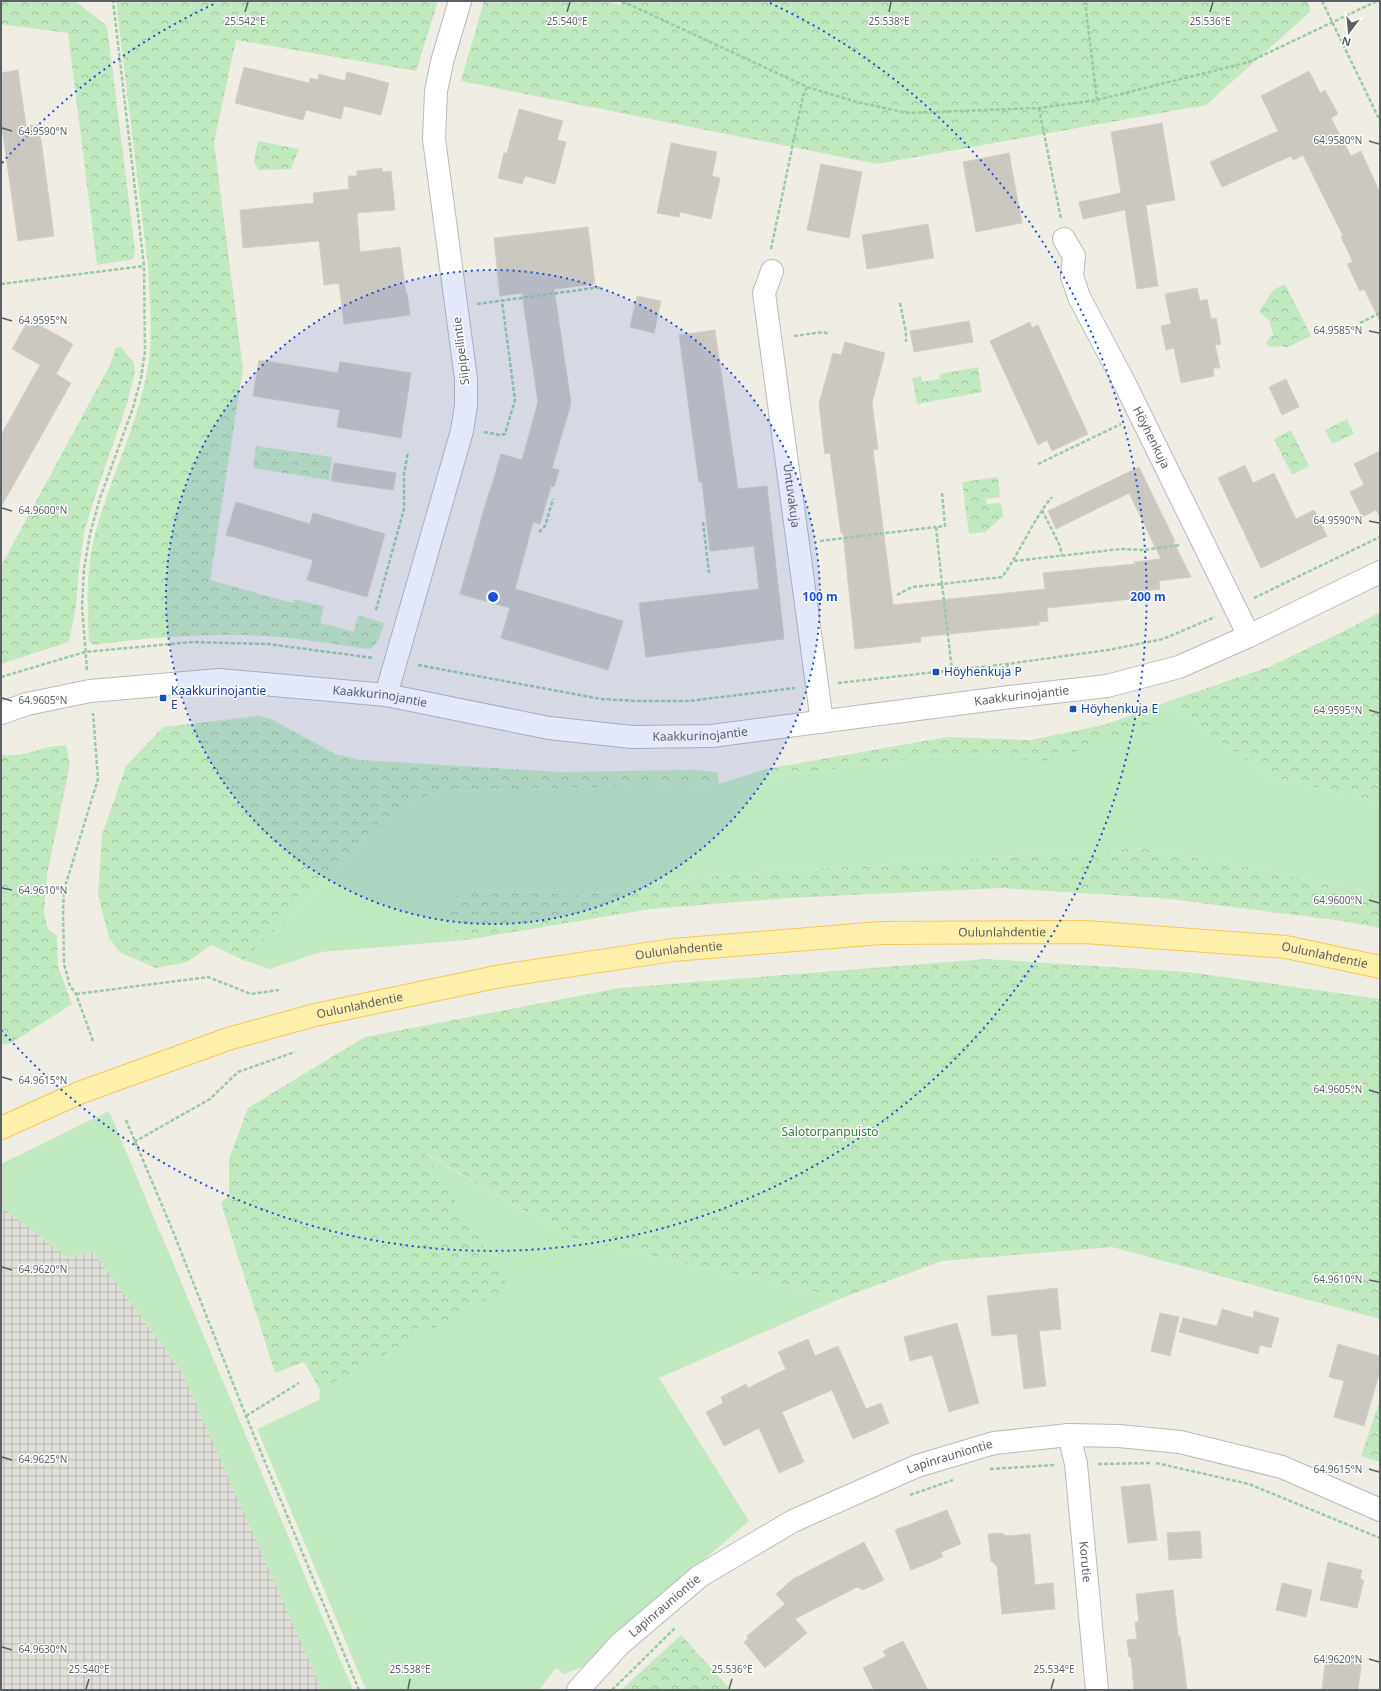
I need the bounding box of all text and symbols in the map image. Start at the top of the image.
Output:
north arrow [1329,12,1369,52]
text: 25.542°E [224,14,266,28]
text: 25.540°E [546,14,588,28]
text: 25.538°E [868,14,910,28]
text: 25.536°E [1189,14,1231,28]
text: N [1340,34,1352,51]
text: 64.9590°N [19,124,67,138]
text: 64.9580°N [1314,133,1362,147]
text: 64.9595°N [19,313,67,327]
street label: Siipipeilintie [448,316,473,386]
text: 64.9585°N [1314,323,1362,337]
street label: Höyhenkuja [1129,403,1174,471]
street label: Untuvakuja [779,463,805,529]
text: 64.9600°N [19,503,67,517]
text: 64.9590°N [1314,513,1362,527]
text: 100 m [802,588,838,605]
text: 200 m [1130,588,1166,605]
centre of rings [486,590,500,604]
place label: Höyhenkuja P [944,663,1022,680]
marker: Höyhenkuja P [931,667,941,677]
street label: Kaakkurinojantie [332,681,429,711]
street label: Kaakkurinojantie [973,681,1070,710]
place label: Kaakkurinojantie E [171,682,267,713]
text: 64.9605°N [19,693,67,707]
marker: Kaakkurinojantie E [158,693,168,703]
place label: Höyhenkuja E [1081,700,1158,717]
text: 64.9595°N [1314,703,1362,717]
marker: Höyhenkuja E [1068,704,1078,714]
street label: Kaakkurinojantie [652,722,749,745]
text: 64.9610°N [19,883,67,897]
text: 64.9600°N [1314,893,1362,907]
street label: Oulunlahdentie [958,923,1046,941]
street label: Oulunlahdentie [634,937,723,964]
street label: Oulunlahdentie [1280,937,1370,972]
street label: Oulunlahdentie [315,988,405,1022]
text: 64.9615°N [19,1073,67,1087]
text: 64.9605°N [1314,1082,1362,1096]
park label: Salotorpanpuisto [782,1123,879,1140]
text: 64.9620°N [19,1262,67,1276]
text: 64.9610°N [1314,1272,1362,1286]
street label: Lapinrauniontie [904,1435,995,1478]
text: 64.9625°N [19,1452,67,1466]
text: 64.9615°N [1314,1462,1362,1476]
street label: Korutie [1075,1540,1096,1583]
street label: Lapinrauniontie [625,1570,704,1641]
text: 64.9630°N [19,1642,67,1656]
text: 64.9620°N [1314,1652,1362,1666]
text: 25.540°E [68,1662,110,1676]
text: 25.538°E [389,1662,431,1676]
text: 25.536°E [711,1662,753,1676]
text: 25.534°E [1033,1662,1075,1676]

